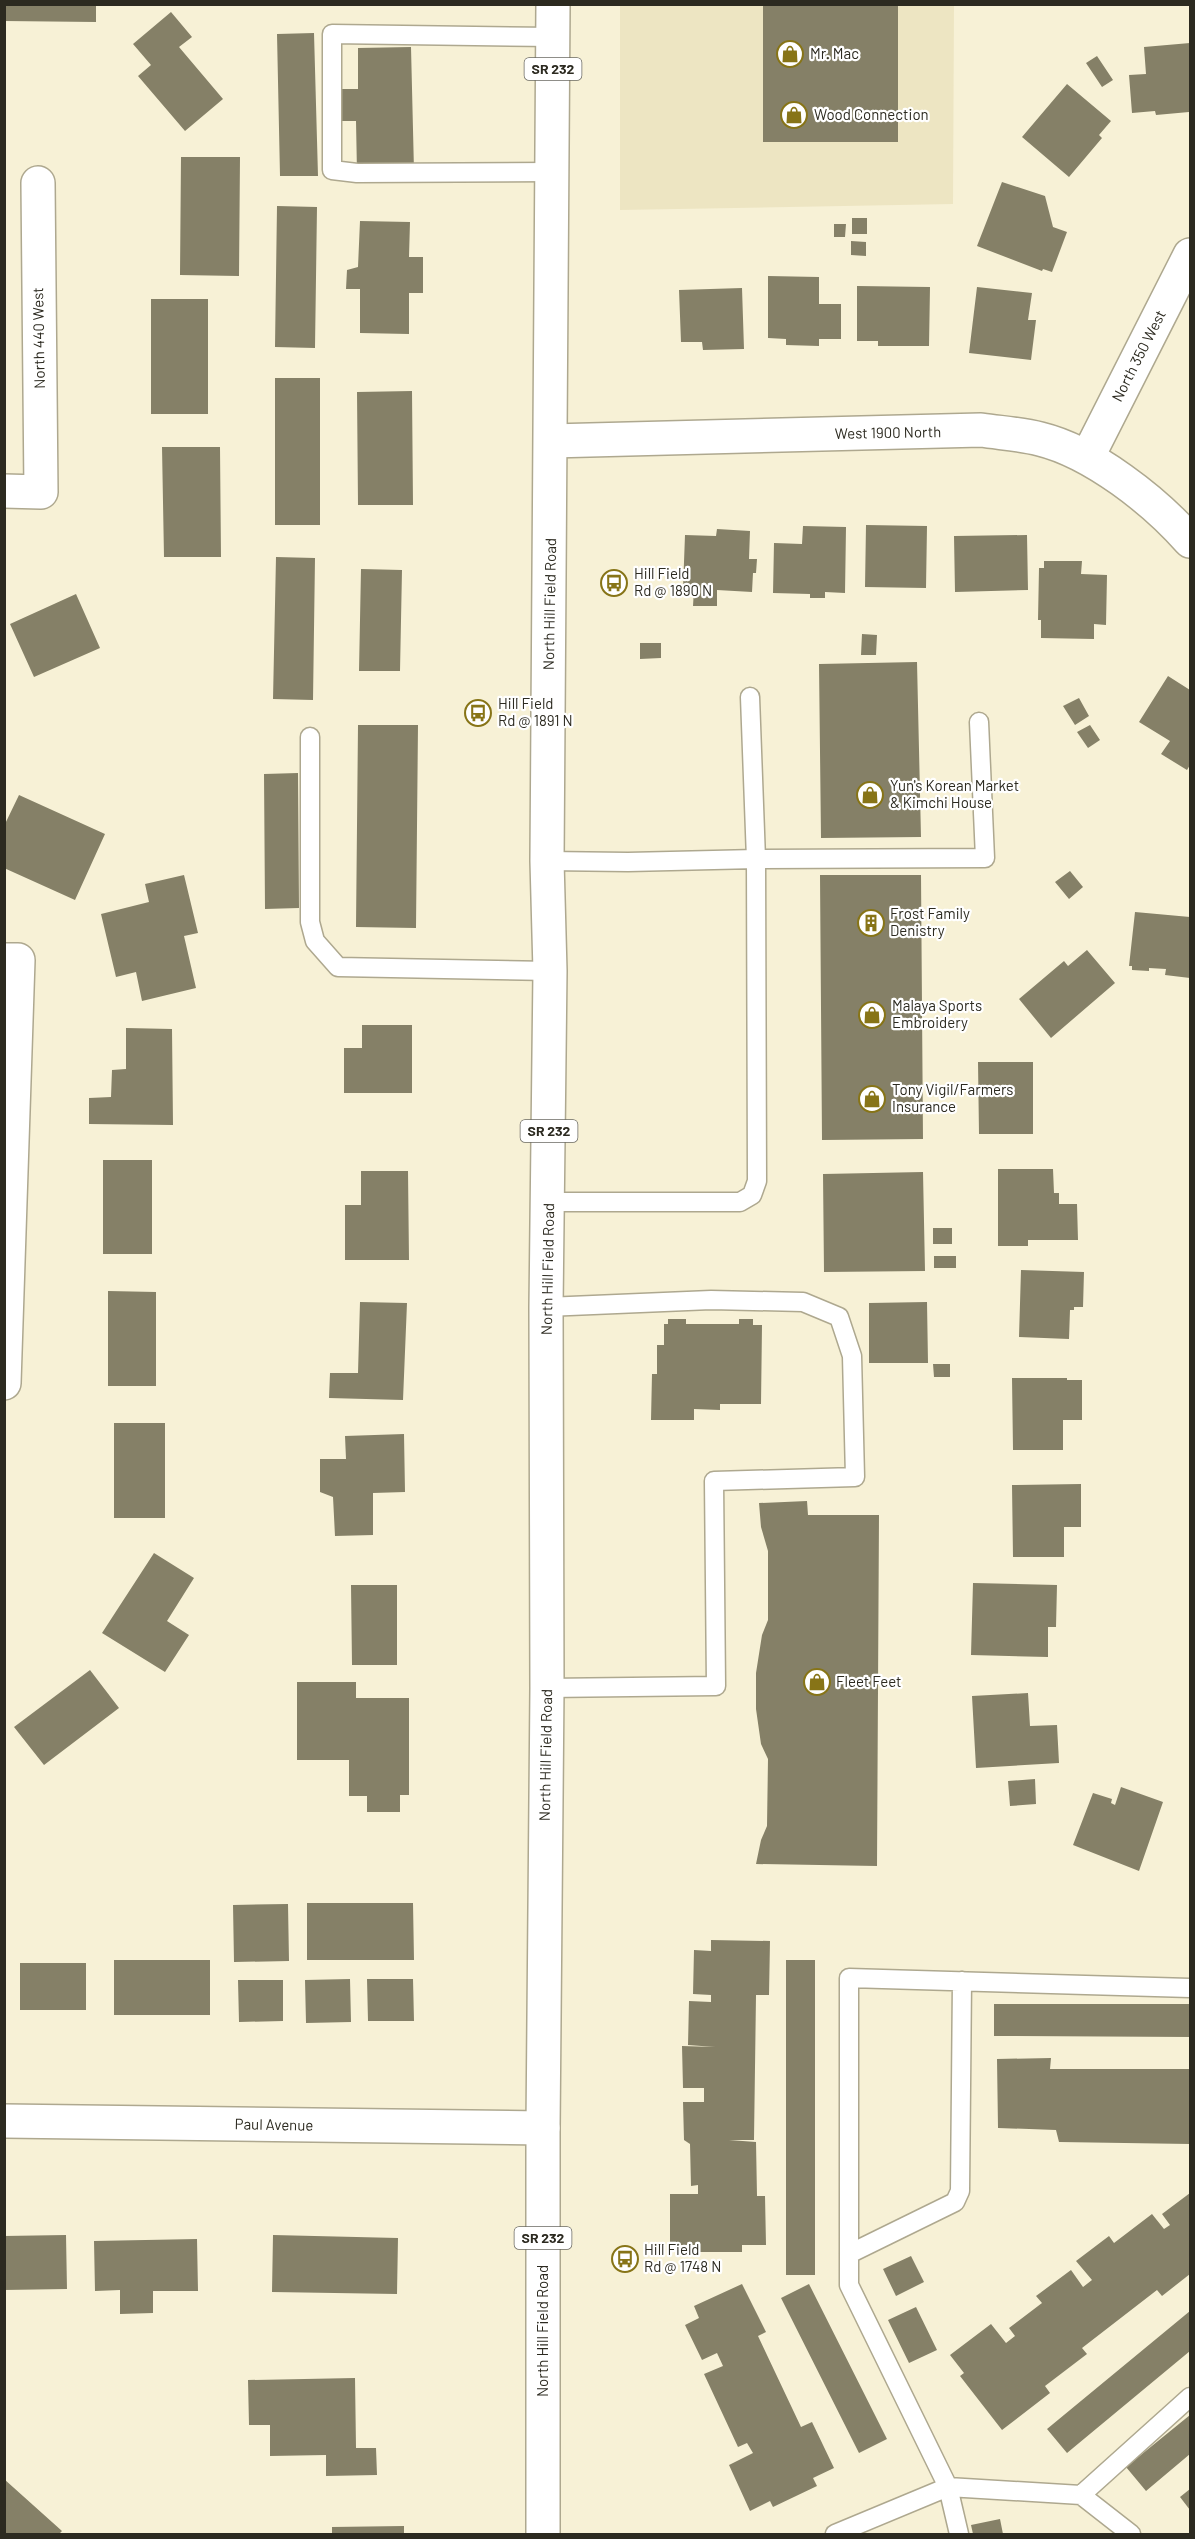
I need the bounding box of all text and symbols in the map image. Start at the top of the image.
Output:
shop icon: Mr. Mac [775,39,805,69]
place label: Mr. Mac [810,44,859,62]
road number: SR 232 [524,58,582,80]
shop icon: Wood Connection [779,100,809,130]
place label: Wood Connection [814,105,929,123]
street label: North 440 West [28,287,48,389]
street label: North 350 West [1107,307,1169,404]
street label: West 1900 North [835,422,941,442]
street label: North Hill Field Road [539,538,559,670]
place label: Hill Field Rd @ 1890 N [634,564,712,599]
bus stop icon: Hill Field Rd @ 1890 N [599,568,629,598]
place label: Hill Field Rd @ 1891 N [498,694,573,729]
bus stop icon: Hill Field Rd @ 1891 N [463,698,493,728]
place label: Yun's Korean Market & Kimchi House [890,776,1019,811]
shop icon: Yun's Korean Market & Kimchi House [855,780,885,810]
place label: Frost Family Denistry [890,904,970,939]
building icon: Frost Family Denistry [856,908,886,938]
place label: Malaya Sports Embroidery [892,996,982,1031]
shop icon: Malaya Sports Embroidery [857,1000,887,1030]
place label: Tony Vigil/Farmers Insurance [892,1080,1014,1115]
shop icon: Tony Vigil/Farmers Insurance [857,1084,887,1114]
road number: SR 232 [520,1120,578,1142]
street label: North Hill Field Road [537,1203,557,1335]
shop icon: Fleet Feet [802,1667,832,1697]
place label: Fleet Feet [836,1672,902,1690]
street label: North Hill Field Road [535,1689,555,1821]
street label: Paul Avenue [235,2114,314,2134]
road number: SR 232 [514,2227,572,2249]
place label: Hill Field Rd @ 1748 N [644,2240,721,2275]
bus stop icon: Hill Field Rd @ 1748 N [610,2244,640,2274]
street label: North Hill Field Road [533,2265,551,2397]

